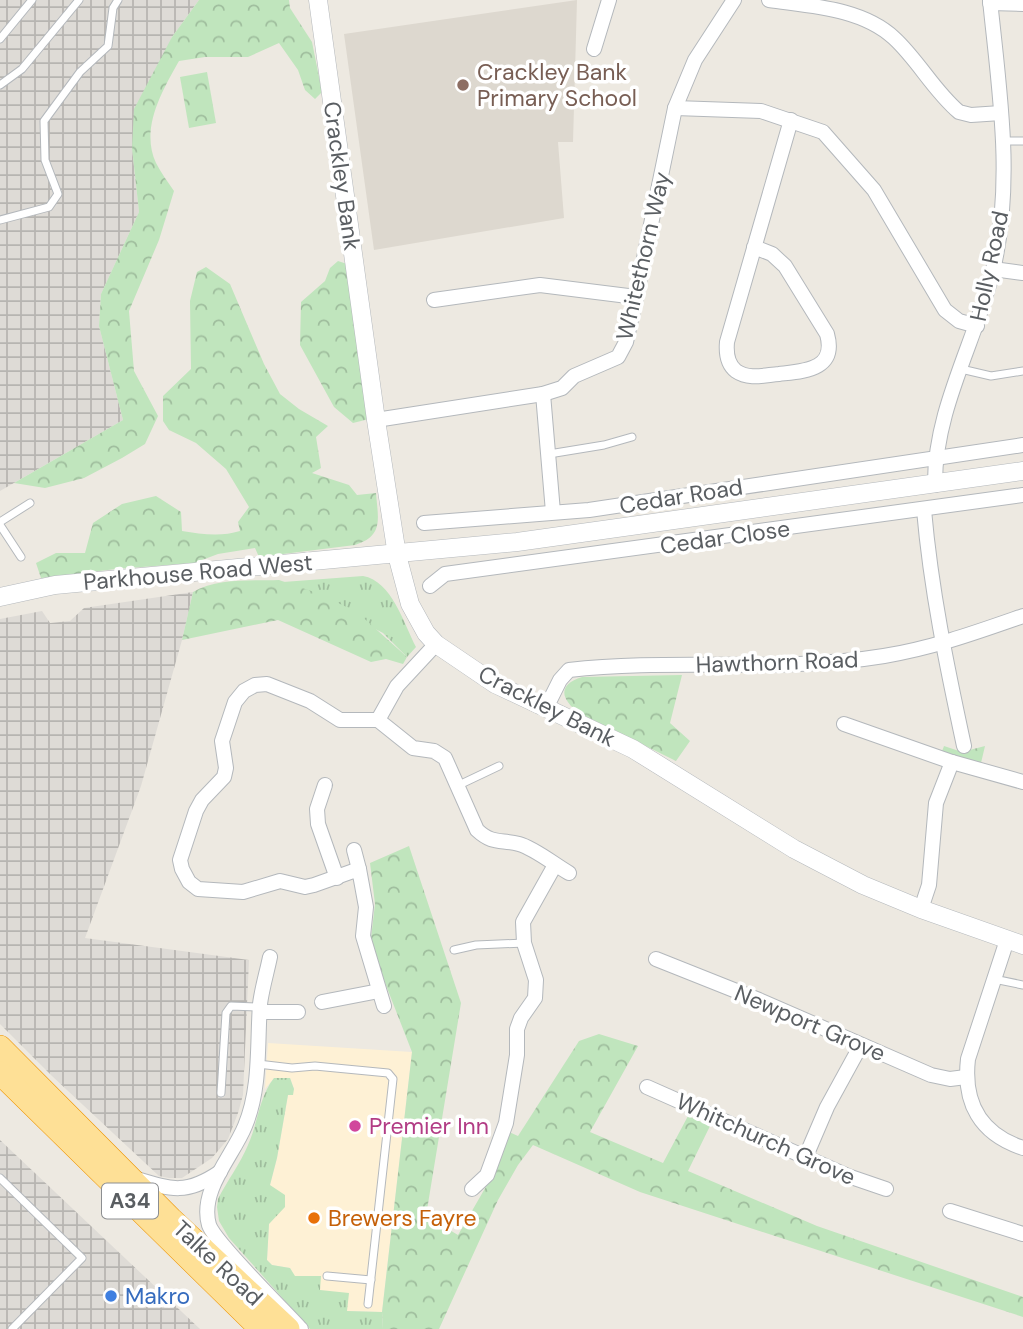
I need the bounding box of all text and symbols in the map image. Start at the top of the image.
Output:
place label: Crackley Bank Primary School [477,57,637,113]
marker: Crackley Bank Primary School [455,77,471,93]
street label: Crackley Bank [317,100,367,253]
street label: Whitethorn Way [609,169,677,343]
street label: Holly Road [963,208,1015,324]
street label: Cedar Road [617,471,745,521]
street label: Cedar Close [658,513,792,561]
street label: Parkhouse Road West [82,547,314,597]
street label: Hawthorn Road [695,644,859,680]
street label: Crackley Bank [473,659,621,754]
street label: Newport Grove [730,978,890,1068]
street label: Whitchurch Grove [672,1086,860,1192]
place label: Premier Inn [369,1111,489,1141]
marker: Premier Inn [347,1118,363,1134]
road number: A34 [102,1184,158,1218]
place label: Brewers Fayre [328,1203,477,1233]
marker: Brewers Fayre [306,1210,322,1226]
street label: Talke Road [167,1214,269,1312]
place label: Makro [125,1281,190,1311]
marker: Makro [103,1288,119,1304]

